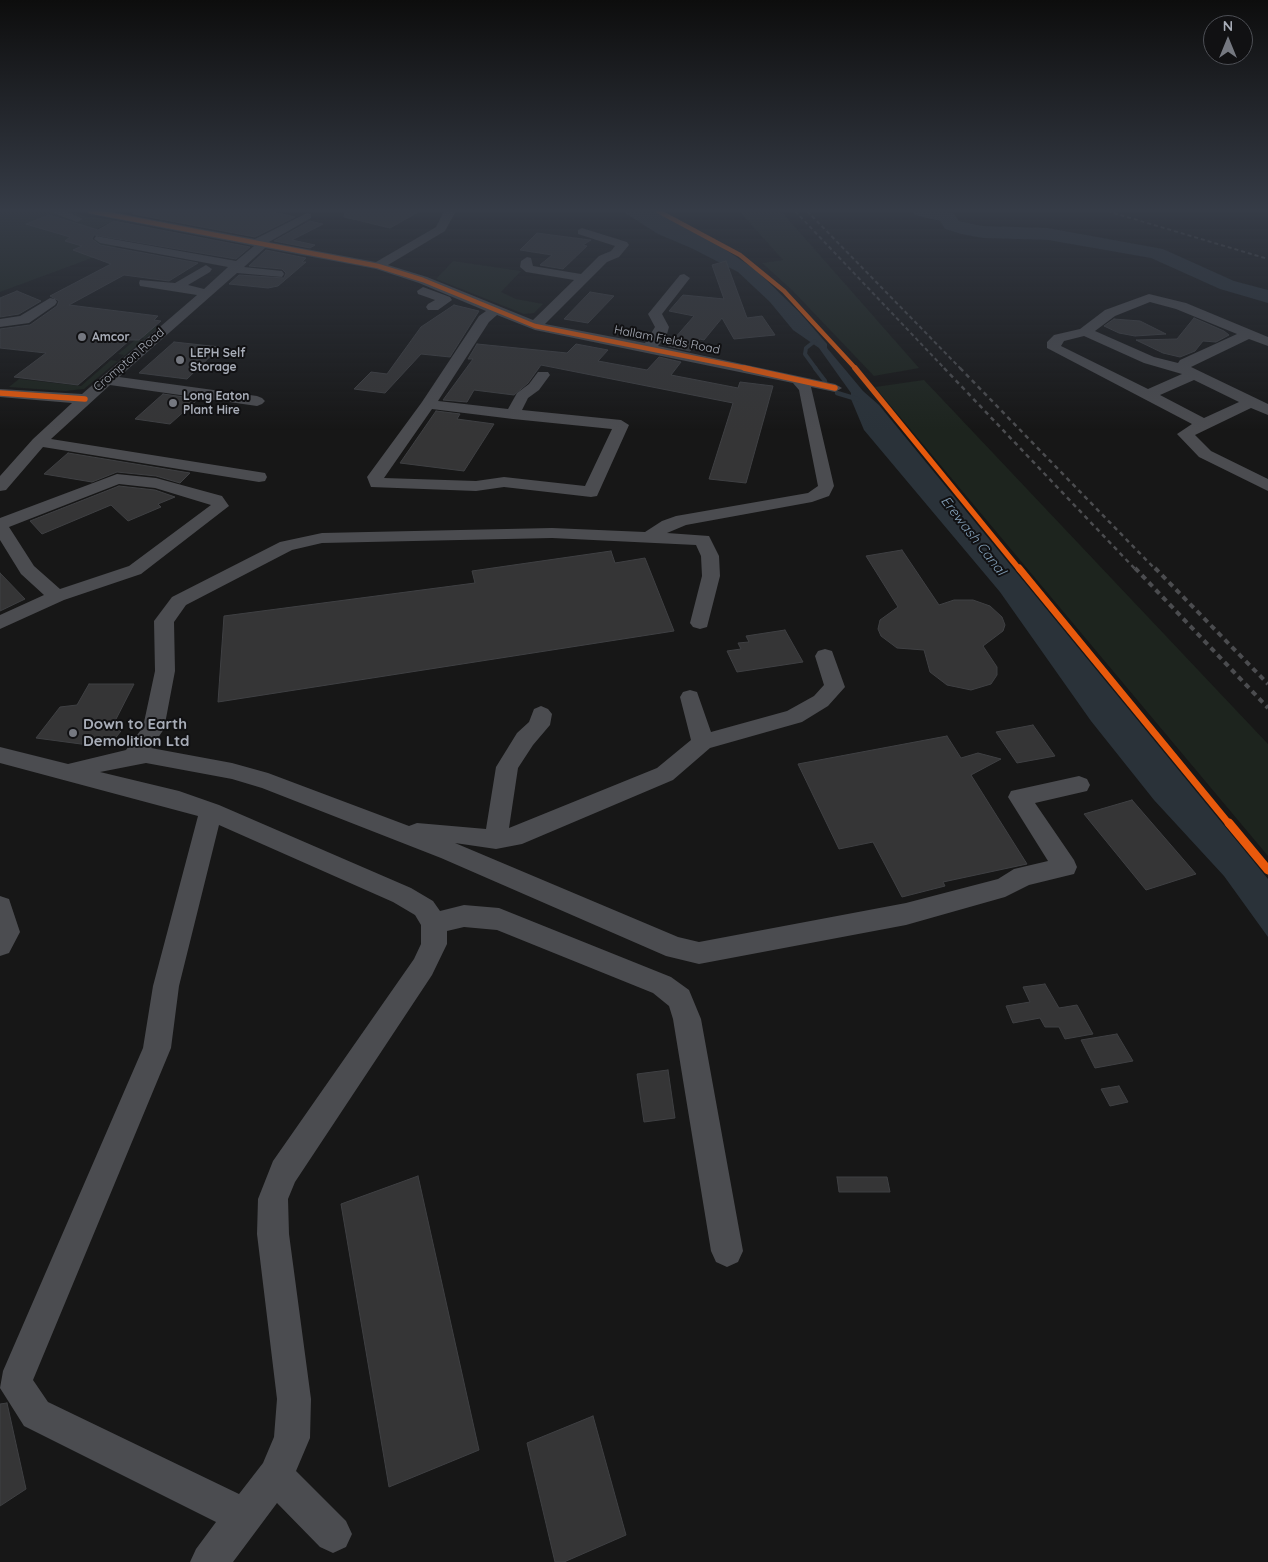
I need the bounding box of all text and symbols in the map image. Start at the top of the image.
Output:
north arrow [1203,15,1253,65]
text: N [1223,17,1233,35]
street label: Hallam Fields Road [613,323,721,357]
street label: Crompton Road [91,325,167,395]
place label: Amcor [92,330,130,344]
marker: Amcor [76,331,88,343]
place label: LEPH Self Storage [190,346,246,374]
marker: LEPH Self Storage [174,354,186,366]
place label: Long Eaton Plant Hire [183,389,249,417]
marker: Long Eaton Plant Hire [167,397,179,409]
water label: Erewash Canal [937,493,1009,579]
place label: Down to Earth Demolition Ltd [83,715,189,750]
marker: Down to Earth Demolition Ltd [67,727,79,739]

